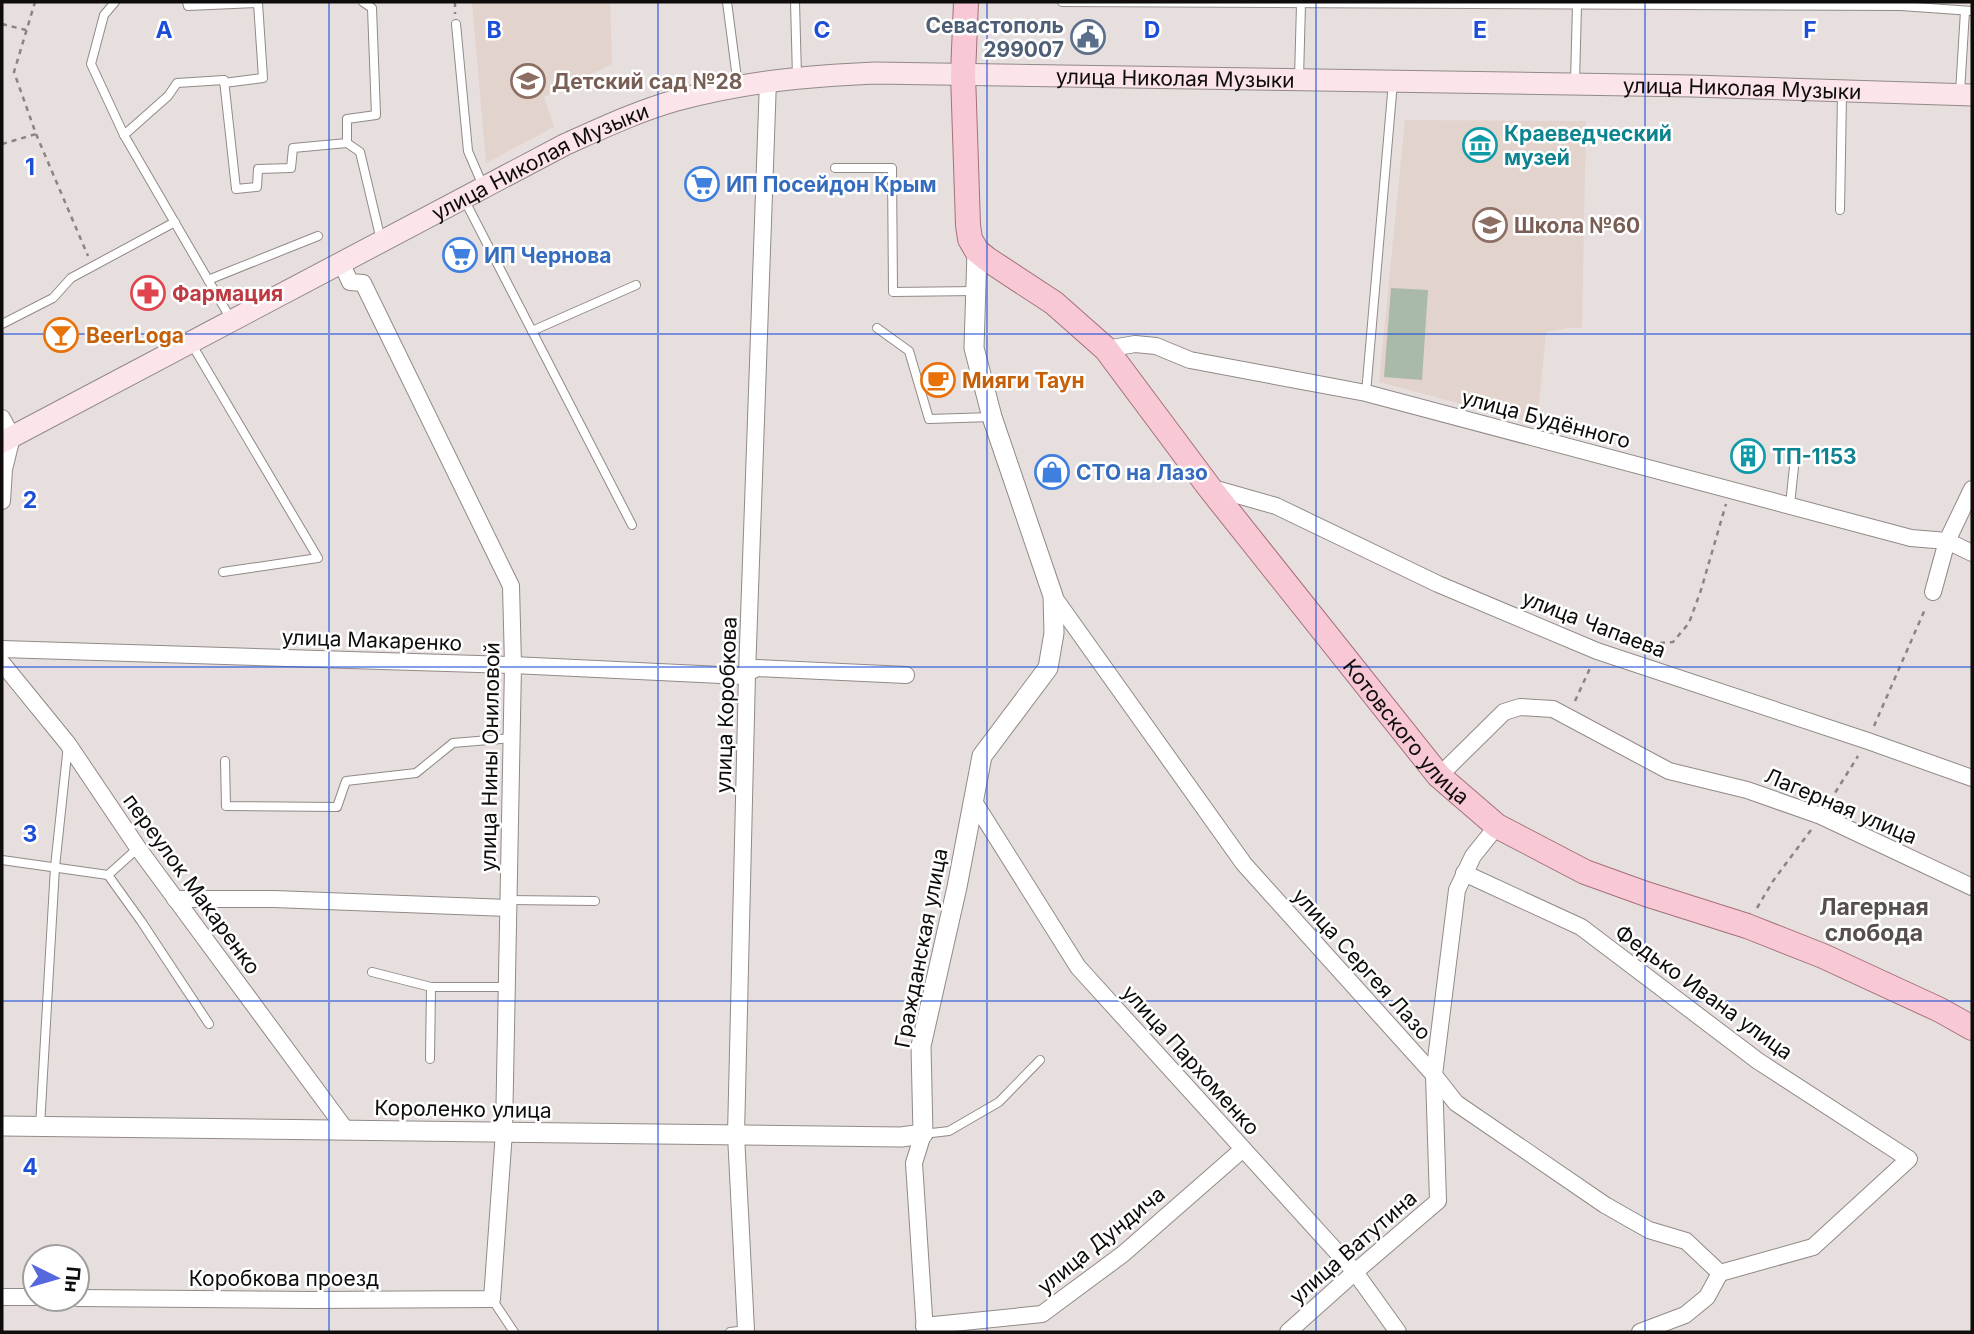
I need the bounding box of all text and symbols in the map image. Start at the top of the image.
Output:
place label: Севастополь 299007 [925,13,1064,62]
text: A [155,16,173,44]
text: B [486,16,502,44]
text: C [813,16,831,44]
text: D [1144,16,1160,44]
text: E [1473,16,1487,44]
text: F [1803,16,1817,44]
public building icon: Севастополь 299007 [1069,18,1107,56]
school or university icon: Детский сад №28 [509,62,547,100]
street label: улица Николая Музыки [1056,63,1295,92]
place label: Детский сад №28 [552,69,742,94]
street label: улица Николая Музыки [1623,72,1862,104]
street label: улица Николая Музыки [427,98,652,225]
place label: Краеведческий музей [1504,121,1672,170]
museum icon: Краеведческий музей [1461,126,1499,164]
text: 1 [25,153,35,181]
supermarket icon: ИП Посейдон Крым [683,165,721,203]
place label: ИП Посейдон Крым [726,172,936,197]
school or university icon: Школа №60 [1471,206,1509,244]
place label: Школа №60 [1514,213,1640,238]
supermarket icon: ИП Чернова [441,236,479,274]
place label: ИП Чернова [484,243,612,268]
pharmacy icon: Фармация [129,274,167,312]
place label: Фармация [172,281,283,306]
bar icon: BeerLoga [42,316,80,354]
place label: BeerLoga [86,323,184,348]
cafe icon: Мияги Таун [919,361,957,399]
place label: Мияги Таун [962,368,1085,393]
street label: улица Будённого [1459,384,1633,454]
building icon: ТП-1153 [1729,437,1767,475]
place label: ТП-1153 [1772,444,1857,469]
shop icon: СТО на Лазо [1033,453,1071,491]
place label: СТО на Лазо [1076,460,1208,485]
text: 2 [23,486,37,514]
street label: улица Чапаева [1519,585,1669,663]
street label: улица Коробкова [710,616,742,794]
street label: улица Макаренко [281,624,463,656]
street label: улица Нины Ониловой [475,642,505,872]
street label: Котовского улица [1338,654,1474,809]
street label: Лагерная улица [1761,763,1921,849]
street label: переулок Макаренко [118,789,266,979]
text: 3 [23,820,37,848]
street label: Гражданская улица [889,846,953,1050]
street label: улица Сергея Лазо [1287,883,1437,1045]
district label: Лагерная слобода [1819,893,1929,947]
street label: Федько Ивана улица [1610,919,1798,1065]
street label: улица Пархоменко [1117,980,1265,1140]
street label: Короленко улица [374,1095,552,1123]
text: 4 [22,1153,38,1181]
street label: улица Дундича [1032,1181,1170,1299]
street label: улица Ватутина [1284,1185,1422,1309]
north arrow [21,1243,91,1313]
text: Пн [60,1265,85,1293]
street label: Коробкова проезд [189,1266,379,1291]

